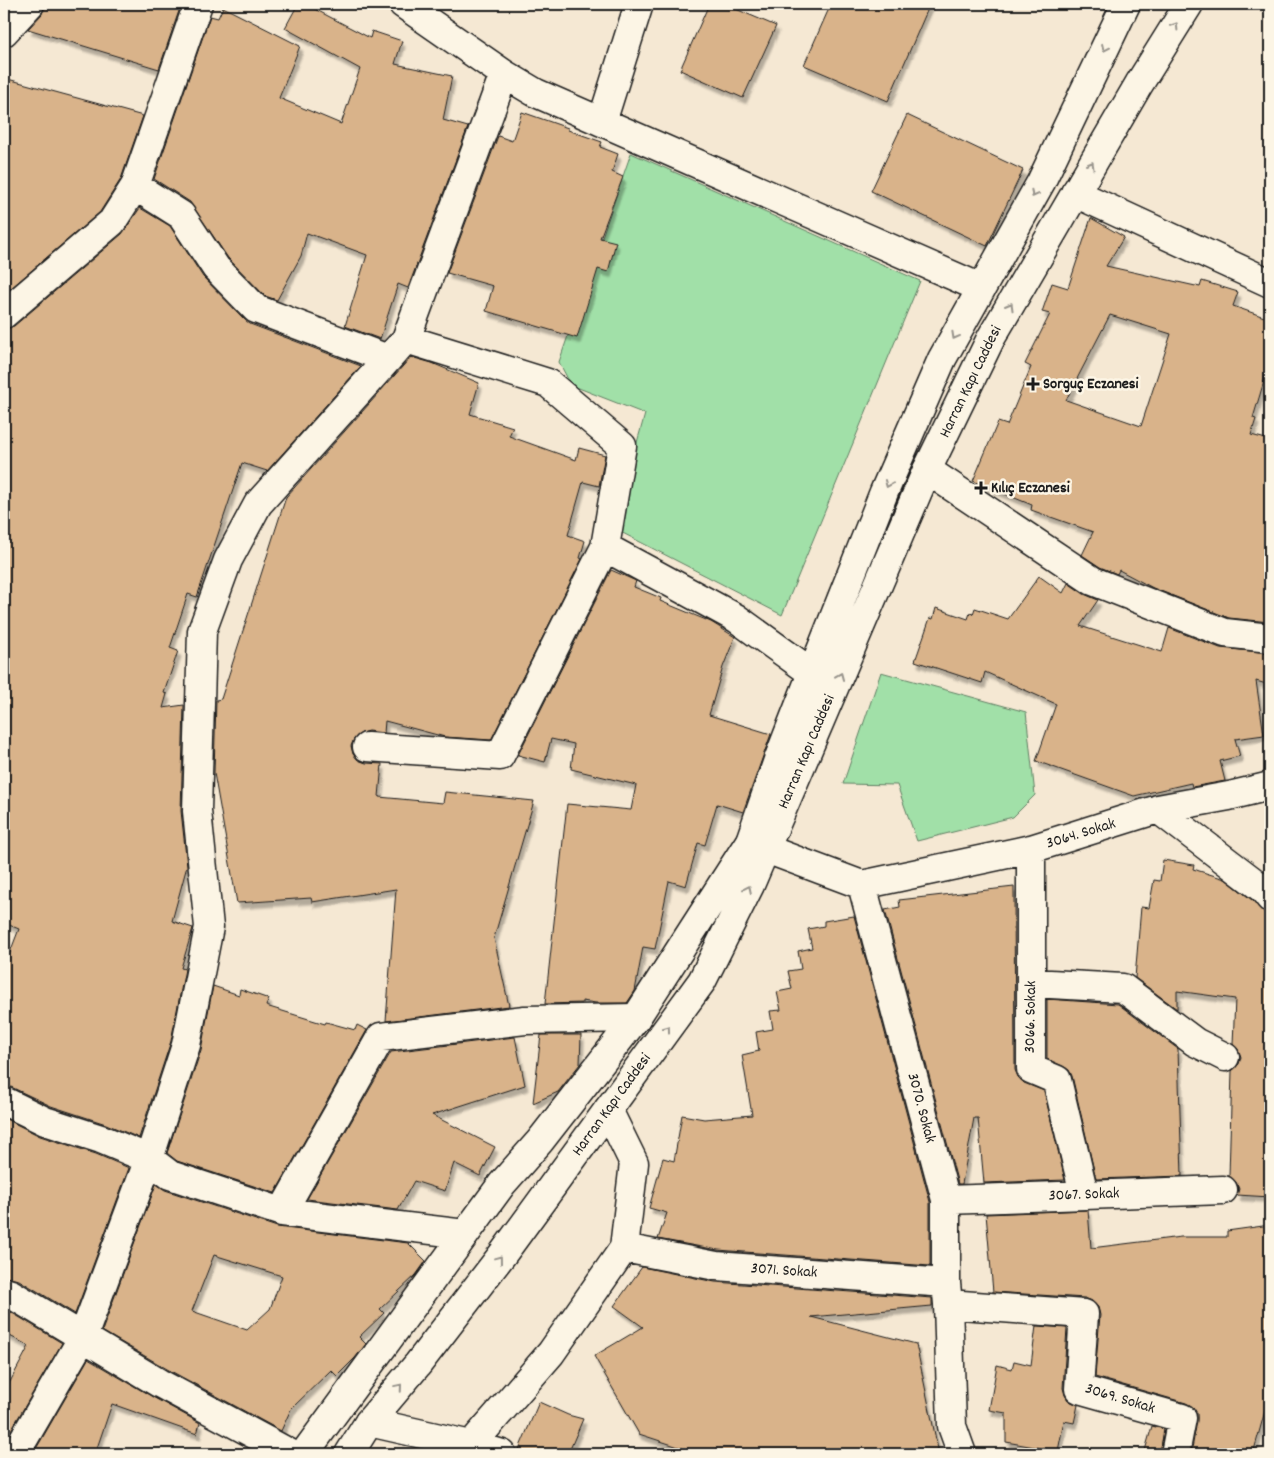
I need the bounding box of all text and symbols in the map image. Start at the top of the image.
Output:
one-way arrow [1169,22,1179,31]
one-way arrow [1100,43,1111,52]
one-way arrow [1085,161,1095,170]
one-way arrow [1030,189,1040,198]
one-way arrow [1003,302,1013,311]
street label: Harran Kapı Caddesi [934,322,1008,442]
one-way arrow [951,331,961,340]
place label: Sorguç Eczanesi [1043,373,1139,396]
marker: Sorguç Eczanesi [1027,378,1039,390]
place label: Kılıç Eczanesi [991,477,1070,500]
one-way arrow [883,479,894,488]
marker: Kılıç Eczanesi [975,482,987,494]
one-way arrow [833,672,844,681]
street label: Harran Kapı Caddesi [773,691,841,813]
street label: 3064. Sokak [1043,813,1119,855]
one-way arrow [741,885,751,894]
street label: 3066. Sokak [1019,980,1043,1054]
one-way arrow [661,1025,670,1035]
street label: Harran Kapı Caddesi [567,1049,657,1161]
street label: 3070. Sokak [901,1070,941,1146]
street label: 3067. Sokak [1048,1182,1120,1208]
one-way arrow [493,1256,501,1265]
street label: 3071. Sokak [750,1257,818,1285]
street label: 3069. Sokak [1082,1377,1158,1421]
one-way arrow [393,1384,401,1393]

